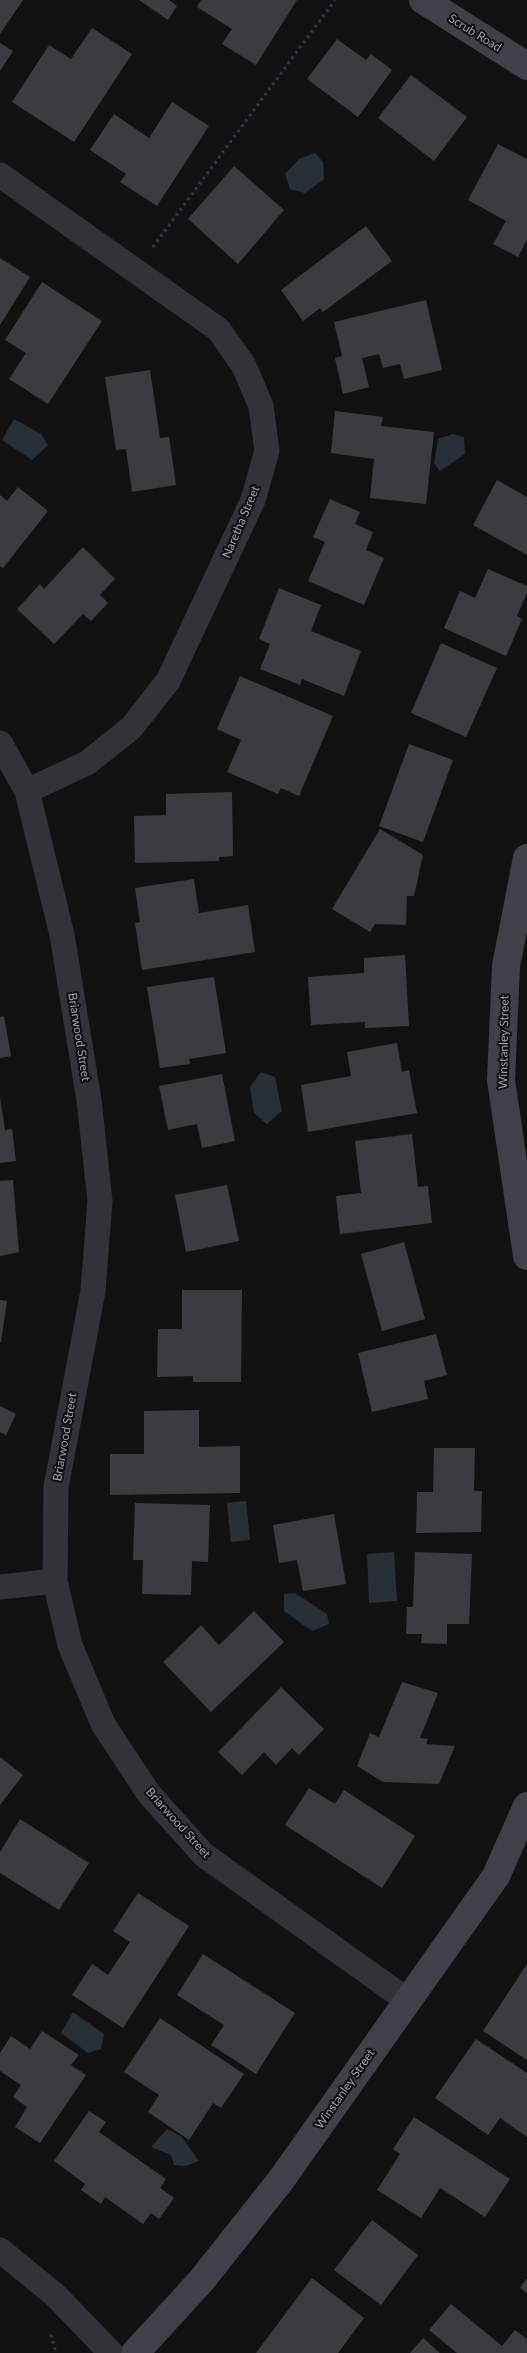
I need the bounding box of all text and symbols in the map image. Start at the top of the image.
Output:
street label: Scrub Road [446,11,504,55]
street label: Naretha Street [219,484,263,560]
street label: Briarwood Street [65,992,93,1082]
street label: Winstanley Street [496,995,512,1089]
street label: Briarwood Street [50,1392,80,1482]
street label: Briarwood Street [143,1785,213,1861]
street label: Winstanley Street [312,2046,378,2132]

